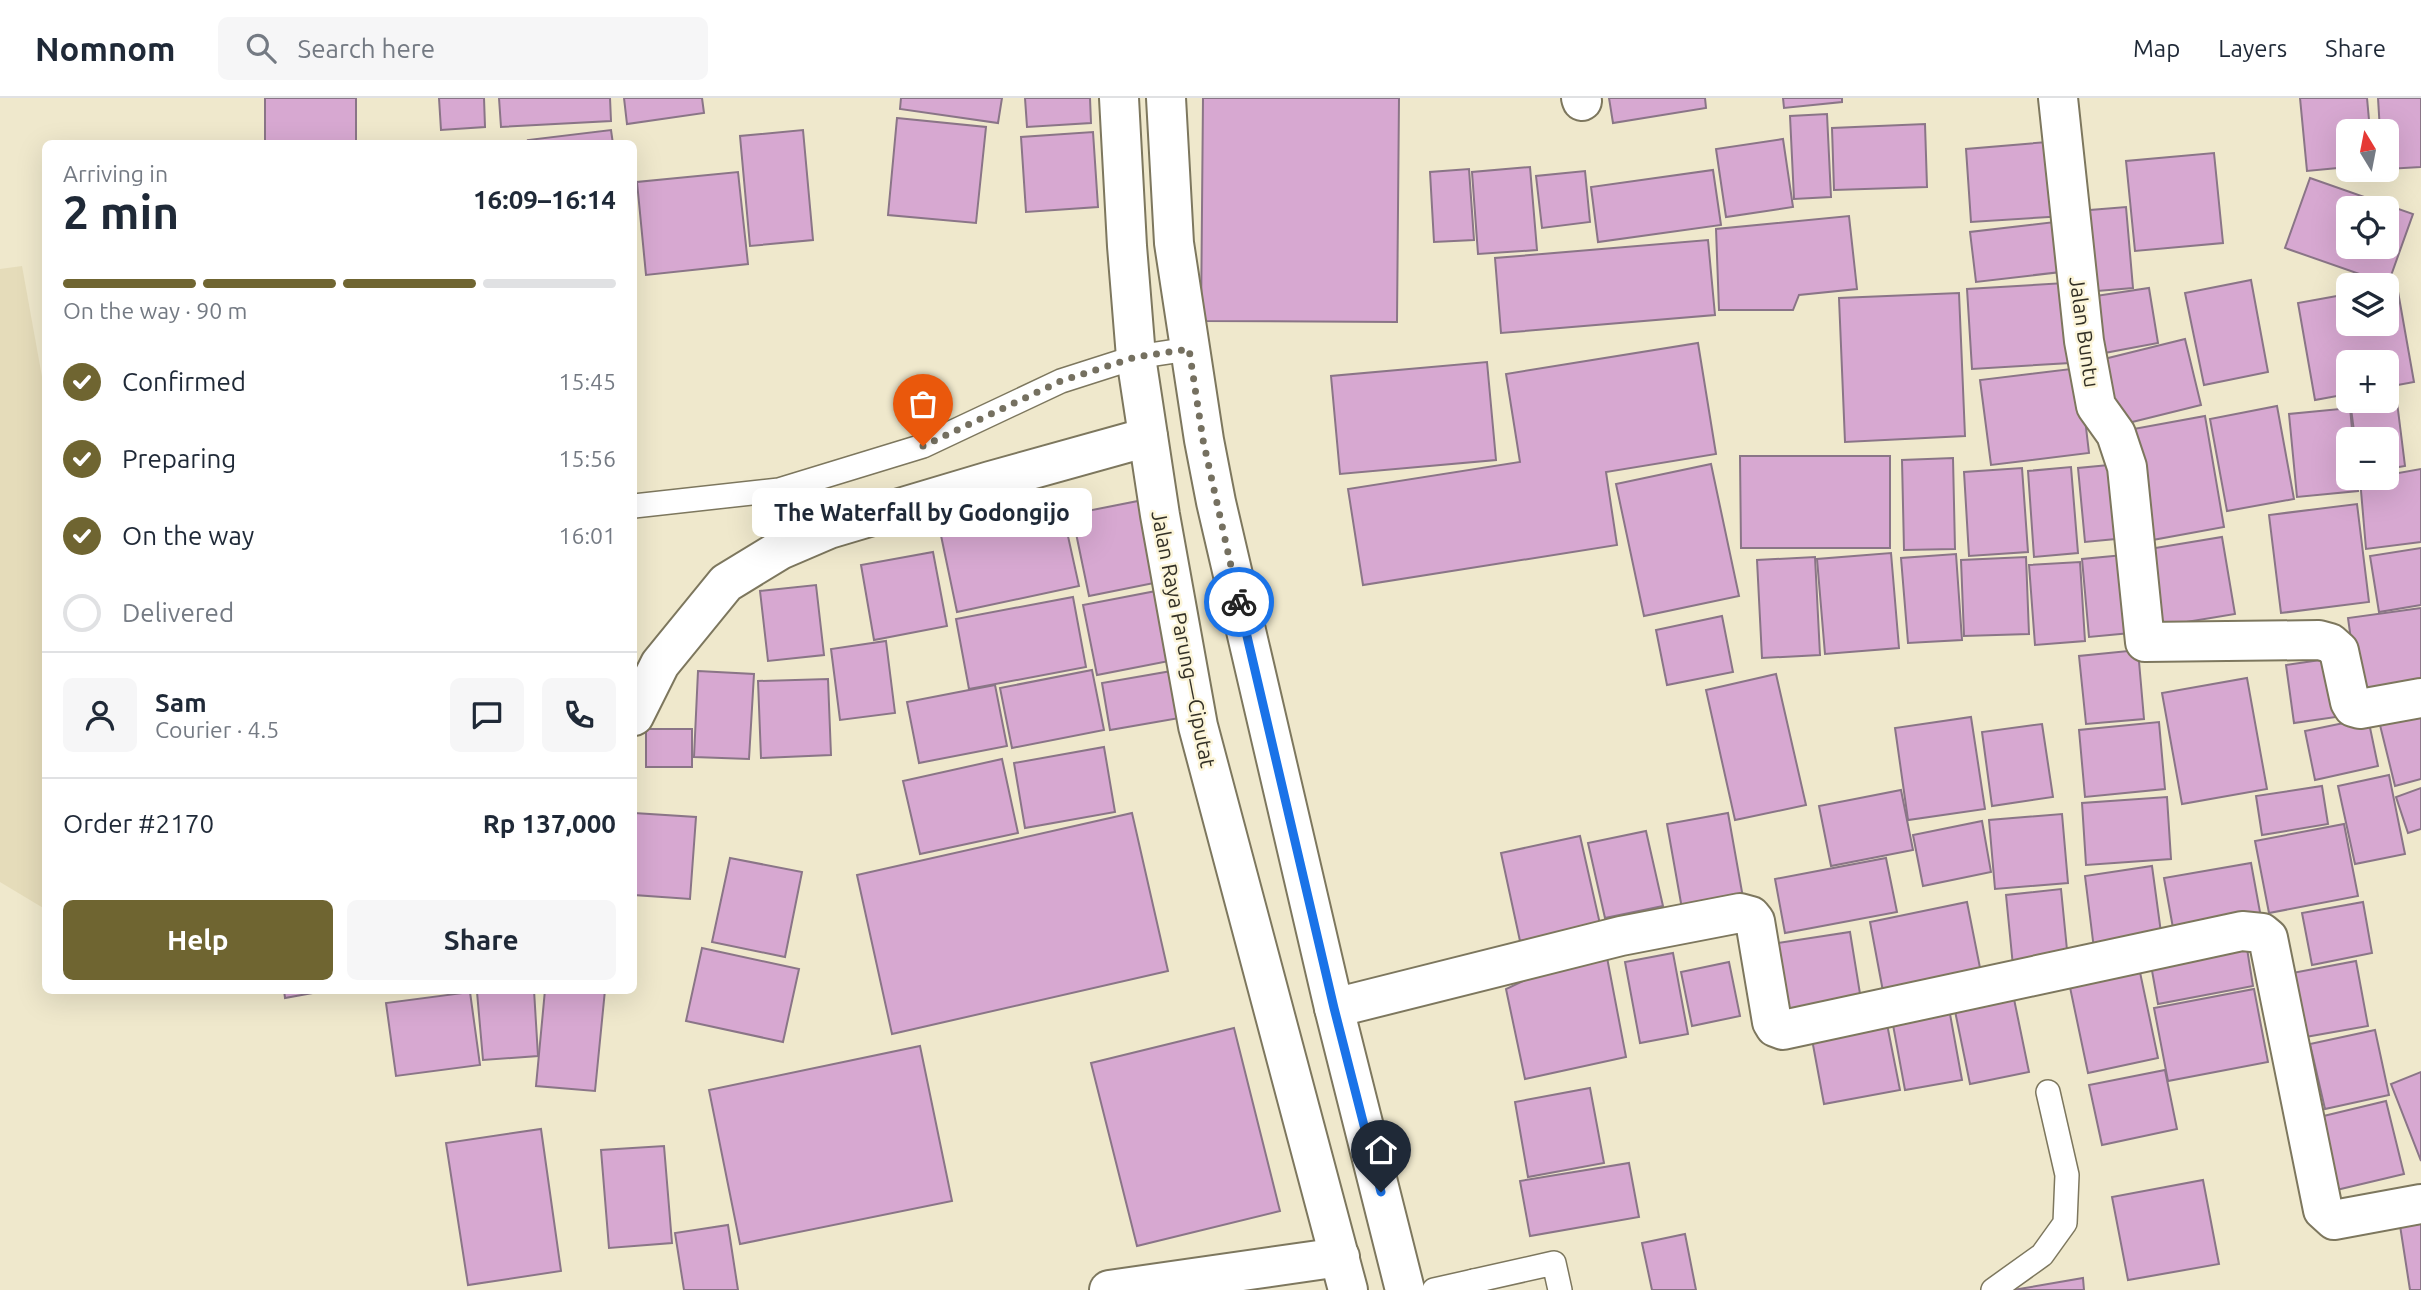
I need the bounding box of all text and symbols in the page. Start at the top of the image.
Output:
search box [218,17,708,80]
icon: search [242,29,280,67]
text: Nomnom [35,30,176,67]
text: Search here [298,34,435,63]
text: Map [2133,35,2180,62]
text: Layers [2218,35,2287,62]
text: Share [2325,35,2386,62]
north arrow [2336,119,2399,182]
map controls [2336,119,2399,490]
text: Arriving in [63,161,168,186]
text: 16:09–16:14 [473,185,616,214]
text: 2 min [63,186,179,238]
button: locate [2336,196,2399,259]
button: layers [2336,273,2399,336]
street label: Jalan Buntu [2065,275,2105,389]
text: On the way · 90 m [63,298,247,323]
button: + [2336,350,2399,413]
icon: check [63,363,101,401]
text: Confirmed [122,367,246,396]
text: 15:45 [558,369,616,394]
pin [893,374,953,446]
icon: bag [904,385,942,423]
button: − [2336,427,2399,490]
icon: check [63,440,101,478]
text: Preparing [122,444,236,473]
text: 15:56 [558,446,616,471]
callout: The Waterfall by Godongijo [753,488,1093,537]
text: The Waterfall by Godongijo [774,500,1070,525]
street label: Jalan Raya Parung—Ciputat [1147,508,1221,770]
icon: check [63,517,101,555]
text: On the way [122,521,254,550]
text: 16:01 [558,523,616,548]
courier [1204,567,1274,637]
icon: bike [1220,583,1258,621]
text: Delivered [122,598,234,627]
button: person [63,678,137,752]
button: chat [450,678,524,752]
button: phone [542,678,616,752]
text: Sam [155,688,207,717]
text: Courier · 4.5 [155,717,279,742]
text: Order #2170 [63,809,214,838]
text: Rp 137,000 [483,809,616,838]
button: Help [63,900,333,980]
button: Share [347,900,616,980]
pin [1351,1120,1411,1192]
icon: home [1362,1131,1400,1169]

